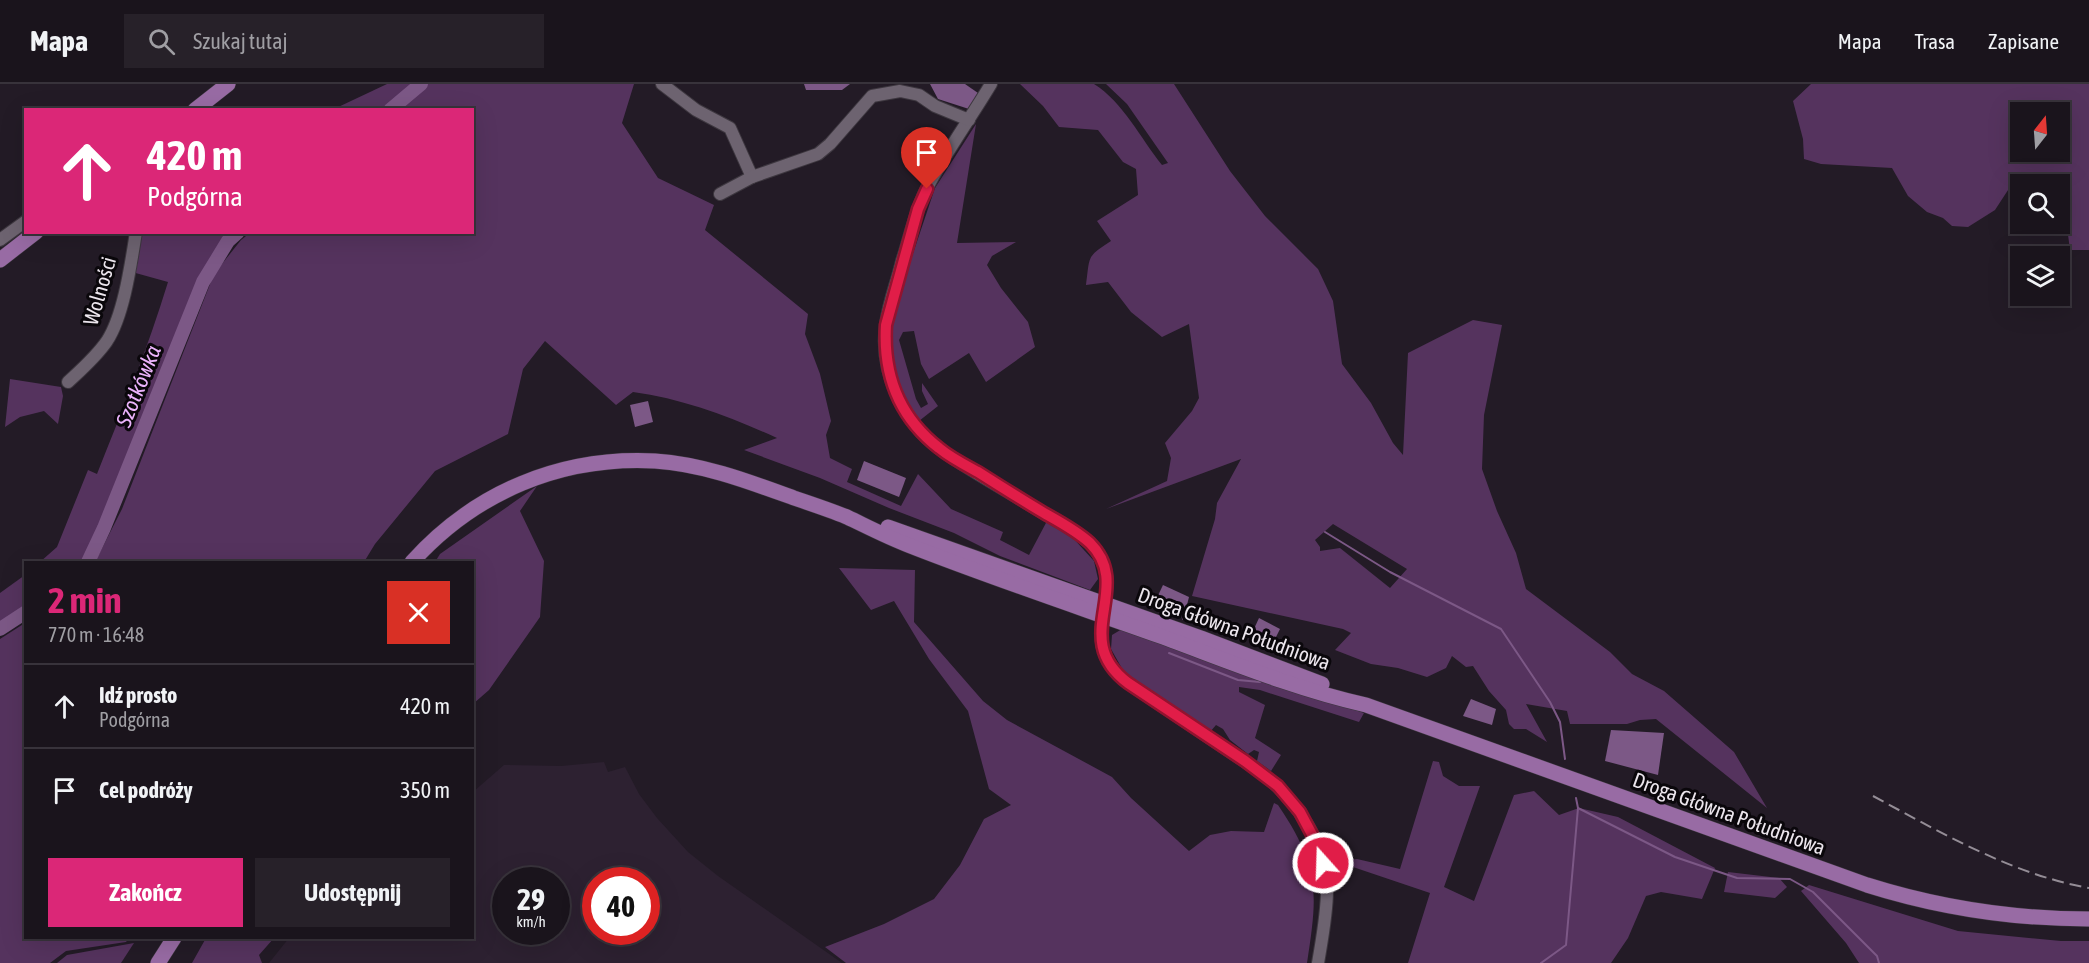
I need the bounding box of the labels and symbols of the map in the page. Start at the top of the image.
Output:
north arrow [2010,102,2070,162]
pin [901,127,952,189]
street label: Wolności [78,254,120,328]
water label: Szotkówka [110,341,166,431]
street label: Droga Główna Południowa [1135,582,1334,674]
street label: Droga Główna Południowa [1630,767,1829,859]
position arrow [1291,831,1355,895]
speed limit sign: 40 [582,867,660,945]

